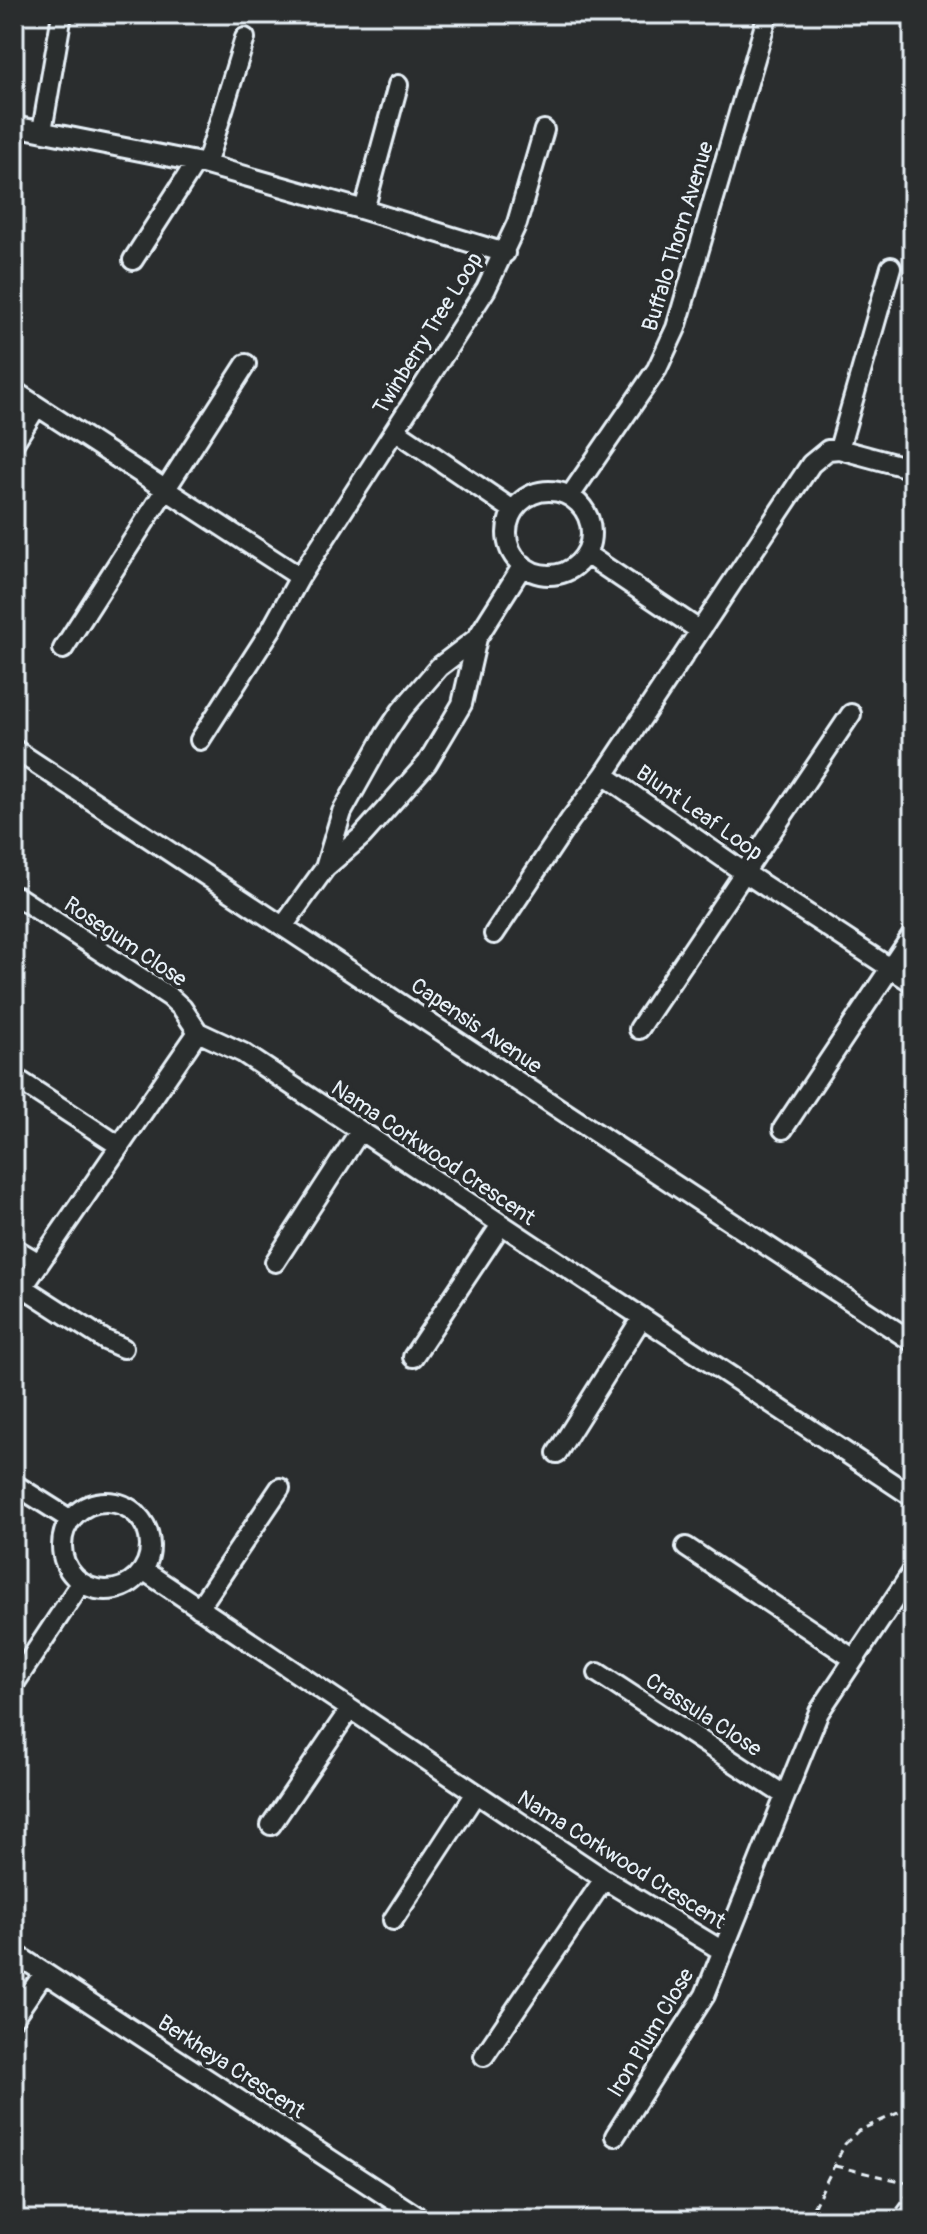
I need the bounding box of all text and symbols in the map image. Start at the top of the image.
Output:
street label: Buffalo Thorn Avenue [636,138,720,335]
street label: Twinberry Tree Loop [367,247,489,420]
street label: Blunt Leaf Loop [631,759,768,867]
street label: Rosegum Close [59,890,192,993]
street label: Capensis Avenue [405,972,548,1080]
street label: Nama Corkwood Crescent [326,1074,541,1232]
street label: Crassula Close [640,1667,767,1763]
street label: Nama Corkwood Crescent [512,1784,731,1936]
street label: Iron Plum Close [601,1963,700,2102]
street label: Berkheya Crescent [152,2009,311,2125]

